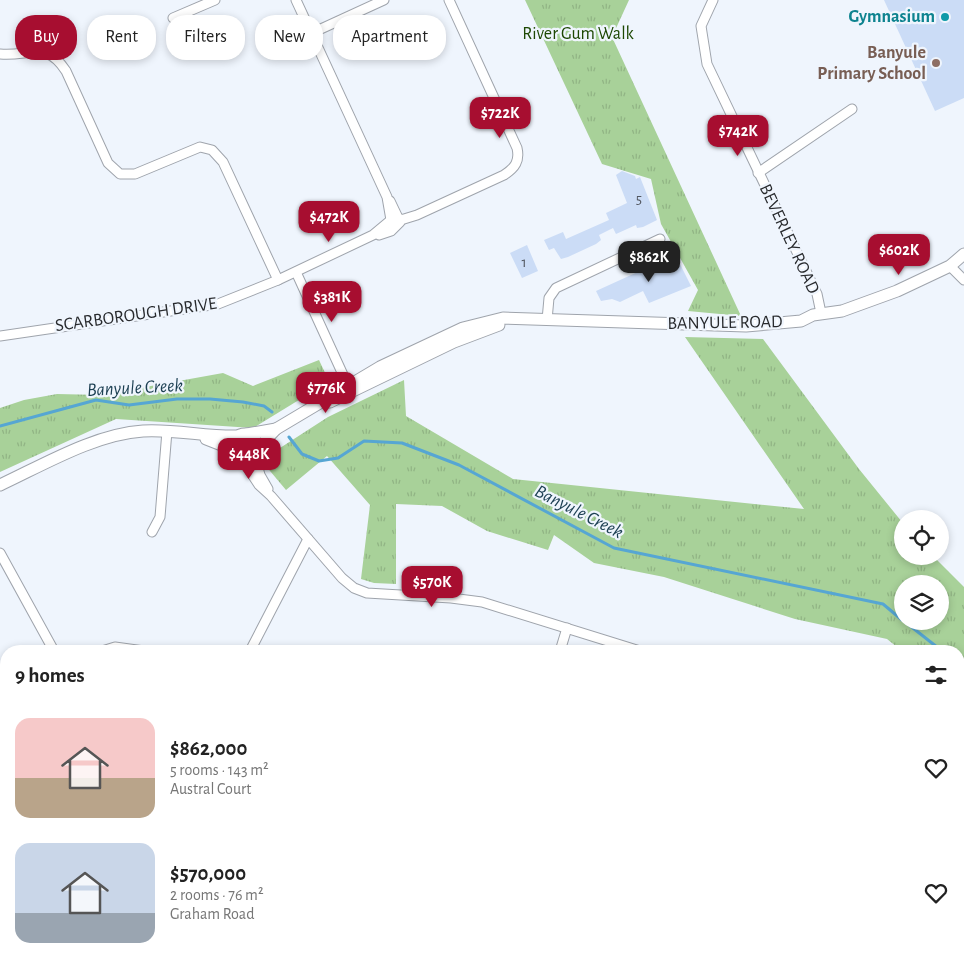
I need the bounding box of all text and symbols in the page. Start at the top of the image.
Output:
place label: Gymnasium [849,8,935,26]
marker: Gymnasium [939,11,951,23]
chip: Buy [15,15,77,60]
chip: Rent [87,15,156,60]
chip: Filters [166,15,245,60]
chip: New [255,15,323,60]
chip: Apartment [333,15,446,60]
park label: River Gum Walk [522,25,635,43]
place label: Banyule Primary School [817,44,926,83]
marker: Banyule Primary School [930,57,942,69]
pin: $722K [465,96,535,139]
text: $722K [481,105,519,121]
pin: $742K [703,114,773,157]
text: $742K [718,123,758,139]
street label: BEVERLEY ROAD [756,181,822,297]
house number: 5 [636,192,642,207]
pin: $472K [294,200,364,243]
text: $472K [309,209,349,225]
pin: $602K [864,234,934,276]
pin: $862K [614,240,684,283]
text: $602K [879,242,919,258]
text: $862K [629,249,669,265]
house number: 1 [521,255,527,270]
pin: $381K [297,280,367,323]
text: $381K [313,289,351,305]
street label: SCARBOROUGH DRIVE [54,295,218,335]
street label: BANYULE ROAD [667,313,783,333]
pin: $776K [291,372,361,414]
water label: Banyule Creek [86,376,184,400]
text: $776K [307,380,345,396]
pin: $448K [214,438,284,480]
text: $448K [229,446,269,462]
water label: Banyule Creek [532,482,626,542]
map controls [894,510,949,630]
button: locate [894,510,949,565]
pin: $570K [397,566,467,608]
text: $570K [413,574,451,590]
button: layers [894,575,949,630]
icon: filters [922,661,950,689]
text: 9 homes [15,665,85,686]
icon: home [55,738,115,798]
text: $862,000 [170,738,247,759]
icon: heart [922,754,950,782]
text: 5 rooms · 143 m² [170,762,269,778]
text: Austral Court [170,781,251,797]
icon: home [55,863,115,923]
text: $570,000 [170,863,246,884]
icon: heart [922,879,950,907]
text: 2 rooms · 76 m² [170,887,264,903]
text: Graham Road [170,906,255,922]

